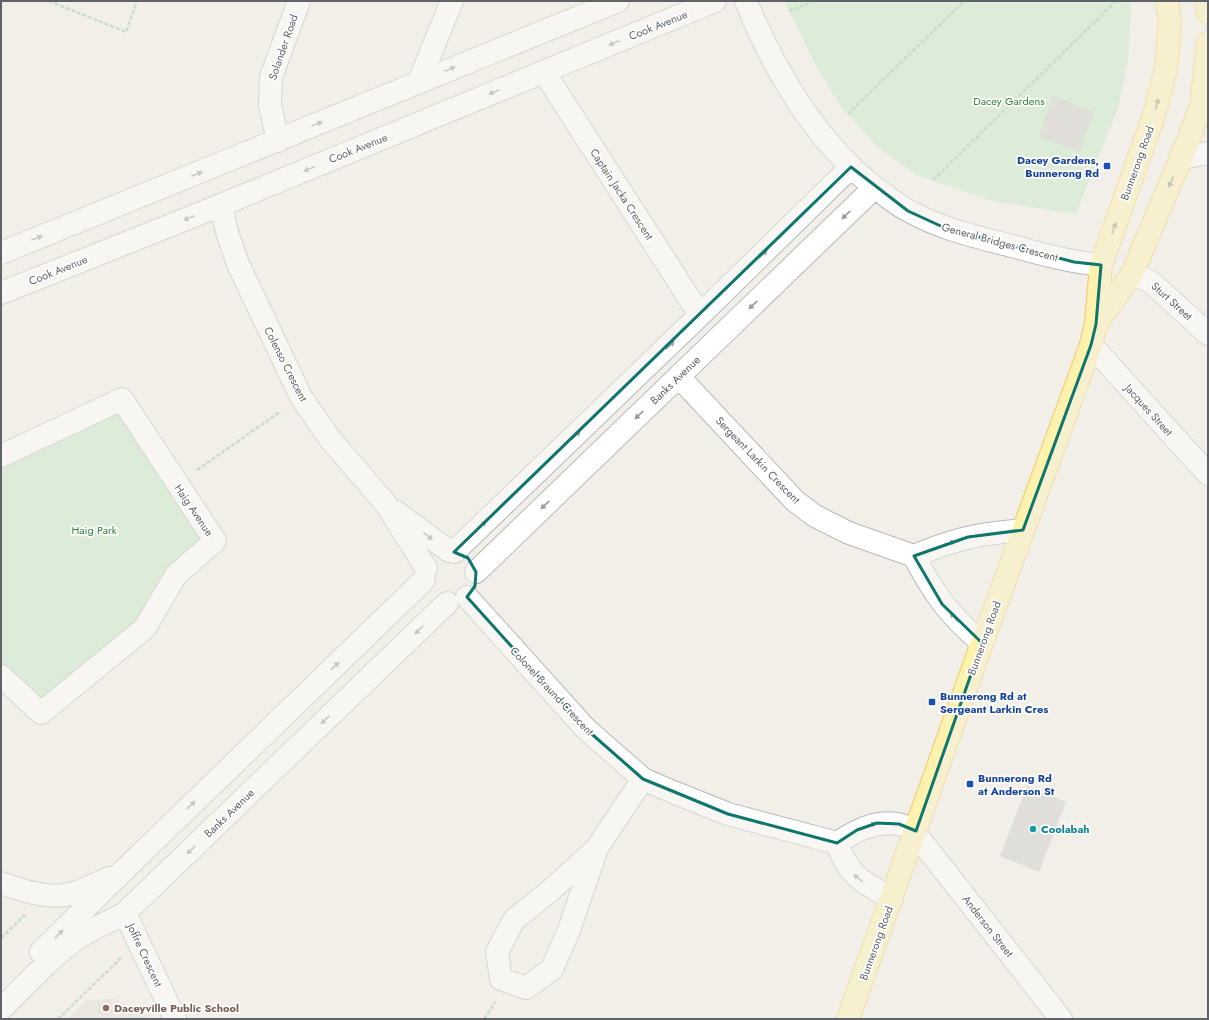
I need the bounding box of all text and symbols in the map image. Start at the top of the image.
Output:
street label: Cook Avenue [626,6,690,44]
street label: Solander Road [264,12,302,82]
one-way arrow [608,40,620,46]
one-way arrow [444,65,456,71]
one-way arrow [487,90,499,96]
park label: Dacey Gardens [973,93,1045,109]
one-way arrow [1154,98,1160,110]
one-way arrow [311,121,323,127]
street label: Bunnerong Road [1116,124,1158,202]
street label: Cook Avenue [326,129,390,167]
street label: Captain Jacka Crescent [586,145,658,243]
place label: Dacey Gardens, Bunnerong Rd [1017,152,1099,181]
marker: Dacey Gardens, Bunnerong Rd [1102,161,1112,171]
one-way arrow [303,166,315,172]
one-way arrow [191,170,203,176]
one-way arrow [1168,177,1174,188]
one-way arrow [841,210,851,220]
one-way arrow [183,215,194,221]
street label: General Bridges Crescent [940,219,1060,265]
one-way arrow [1111,222,1117,234]
one-way arrow [32,235,43,241]
one-way arrow [758,249,768,259]
street label: Cook Avenue [26,251,90,289]
street label: Sturt Street [1148,278,1196,324]
one-way arrow [748,300,758,310]
street label: Colenso Crescent [260,324,312,404]
one-way arrow [665,340,675,349]
street label: Banks Avenue [646,352,704,408]
street label: Jacques Street [1120,379,1177,440]
one-way arrow [634,410,644,420]
street label: Sergeant Larkin Crescent [712,413,804,507]
one-way arrow [571,430,581,439]
street label: Haig Avenue [171,481,218,540]
one-way arrow [540,500,550,510]
one-way arrow [477,520,487,529]
park label: Haig Park [71,522,117,538]
one-way arrow [423,532,434,540]
one-way arrow [944,540,956,546]
street label: Bunnerong Road [963,599,1005,677]
one-way arrow [949,612,958,622]
one-way arrow [414,625,424,635]
street label: Colonel Braund Crescent [507,643,598,739]
one-way arrow [330,661,340,671]
place label: Bunnerong Rd at Sergeant Larkin Cres [940,688,1048,717]
marker: Bunnerong Rd at Sergeant Larkin Cres [927,697,937,707]
one-way arrow [320,716,330,725]
place label: Bunnerong Rd at Anderson St [978,770,1055,799]
marker: Bunnerong Rd at Anderson St [965,779,975,789]
street label: Banks Avenue [200,785,258,841]
one-way arrow [187,801,196,810]
place label: Coolabah [1041,821,1090,837]
one-way arrow [866,822,878,828]
marker: Coolabah [1028,824,1038,834]
one-way arrow [186,845,196,855]
one-way arrow [853,874,864,883]
street label: Anderson Street [959,892,1017,961]
street label: Bunnerong Road [855,904,897,982]
street label: Joffre Crescent [123,919,167,990]
one-way arrow [54,929,64,939]
place label: Daceyville Public School [114,1000,239,1016]
marker: Daceyville Public School [101,1003,111,1013]

